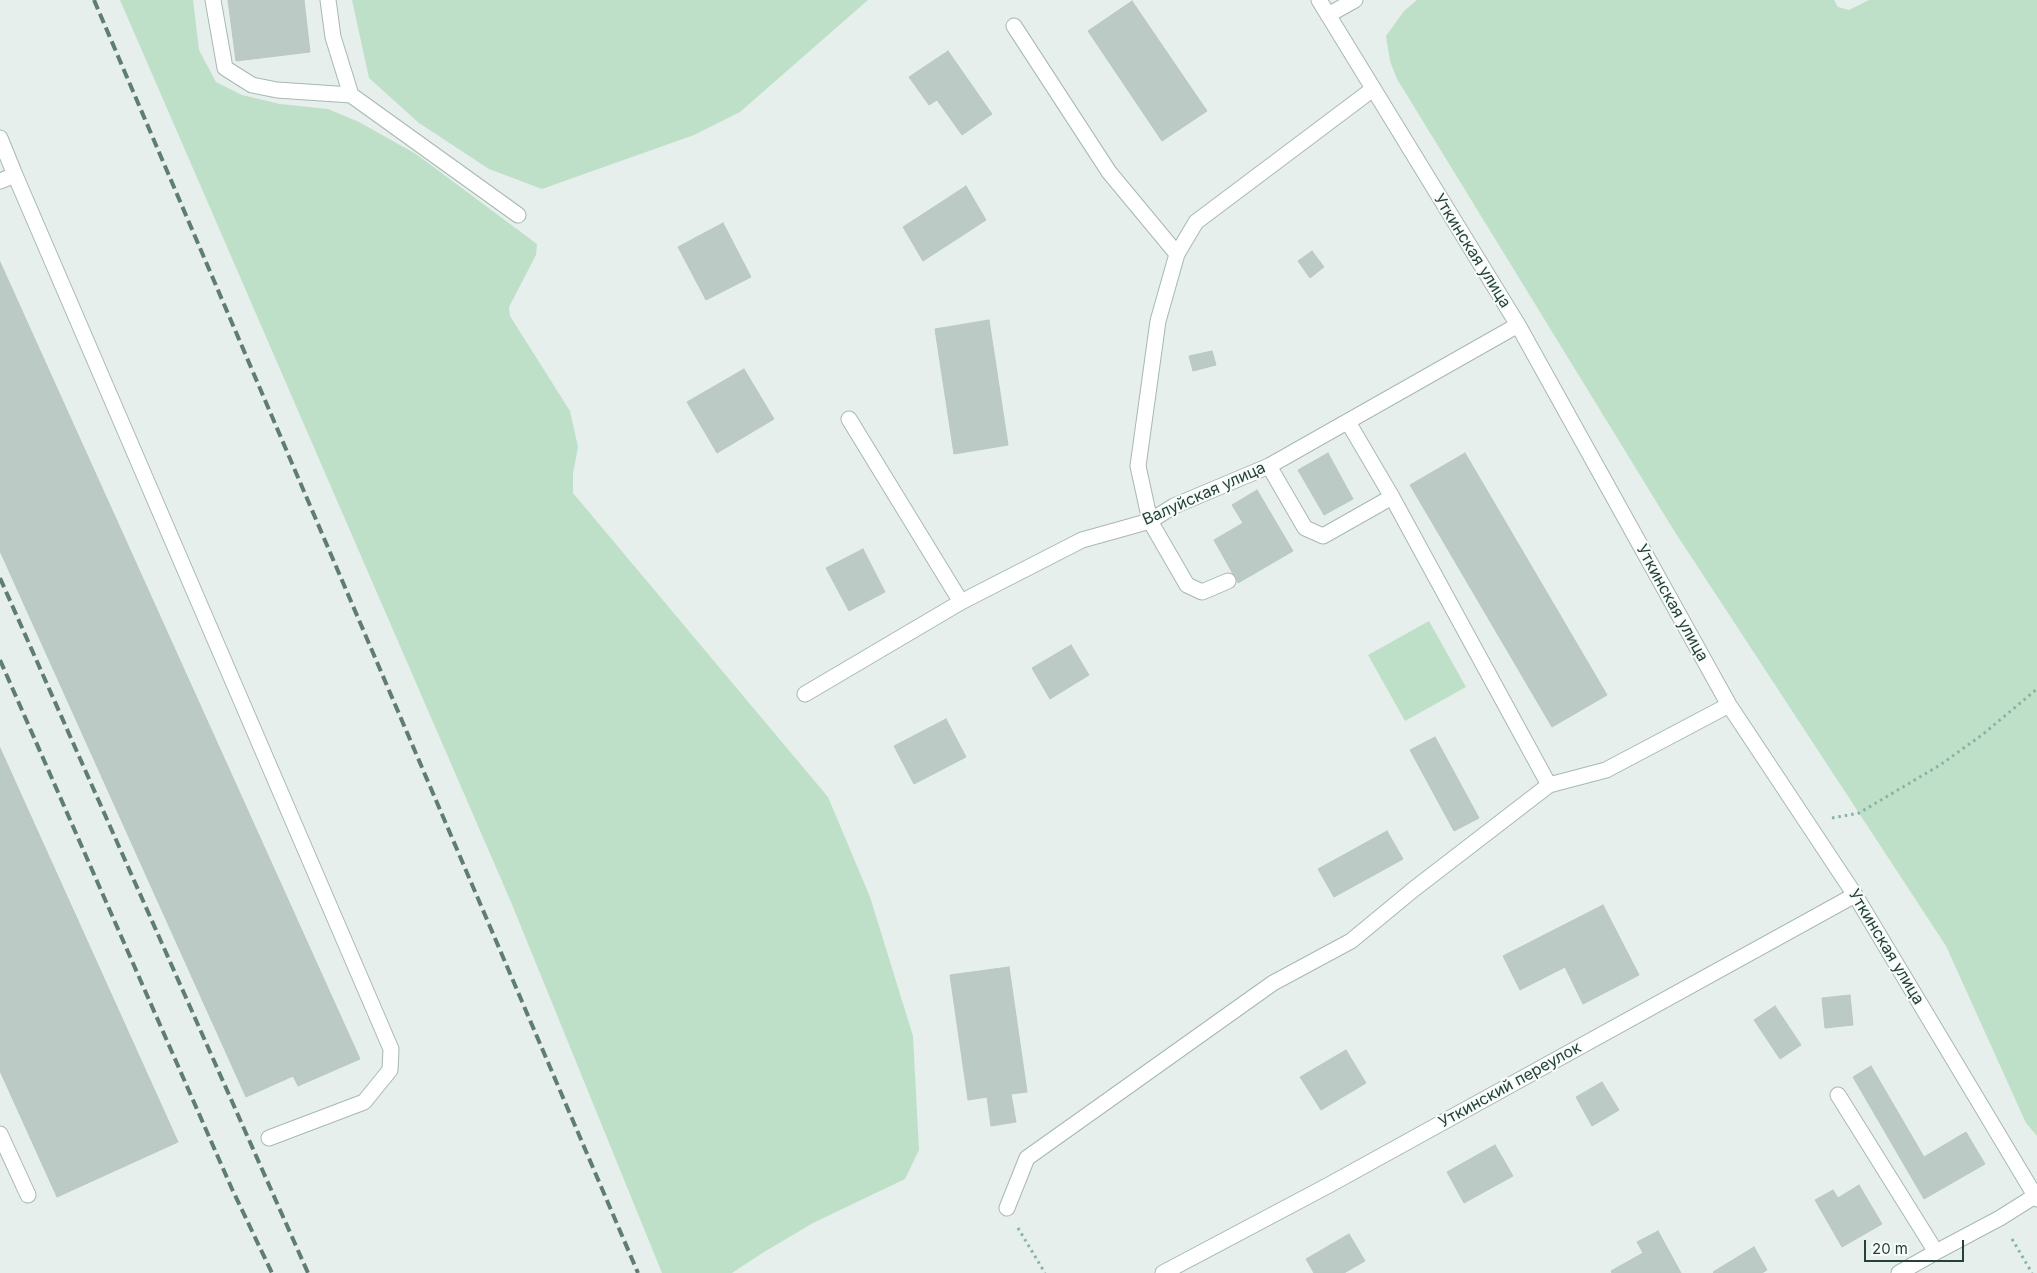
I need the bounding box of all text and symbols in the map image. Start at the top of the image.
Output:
street label: Уткинская улица [1429,190,1515,312]
street label: Валуйская улица [1140,458,1268,530]
street label: Уткинская улица [1632,541,1712,665]
street label: Уткинская улица [1844,886,1928,1008]
street label: Уткинский переулок [1435,1038,1585,1132]
scale bar [1867,1230,1967,1262]
text: 20 m [1872,1239,1908,1258]

